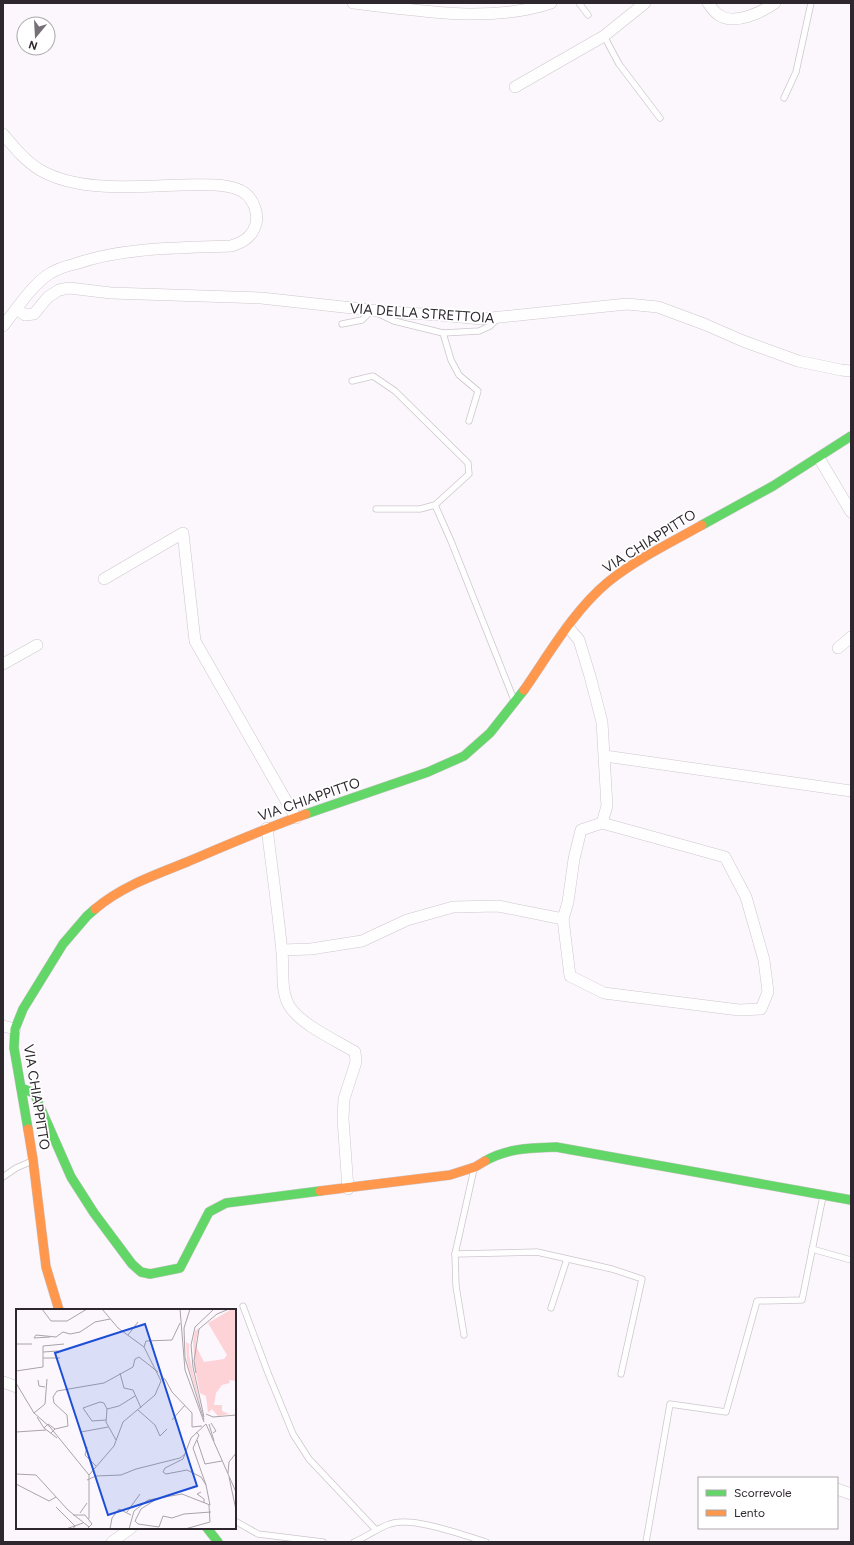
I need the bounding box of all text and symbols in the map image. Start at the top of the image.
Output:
north arrow [16,16,56,56]
text: N [27,38,39,53]
street label: VIA DELLA STRETTOIA [349,300,495,327]
street label: VIA CHIAPPITTO [600,506,699,577]
street label: VIA CHIAPPITTO [256,774,362,825]
street label: VIA CHIAPPITTO [20,1043,53,1151]
inset map [16,1309,236,1529]
legend [698,1477,838,1529]
text: Scorrevole [734,1486,792,1500]
text: Lento [734,1506,765,1520]

